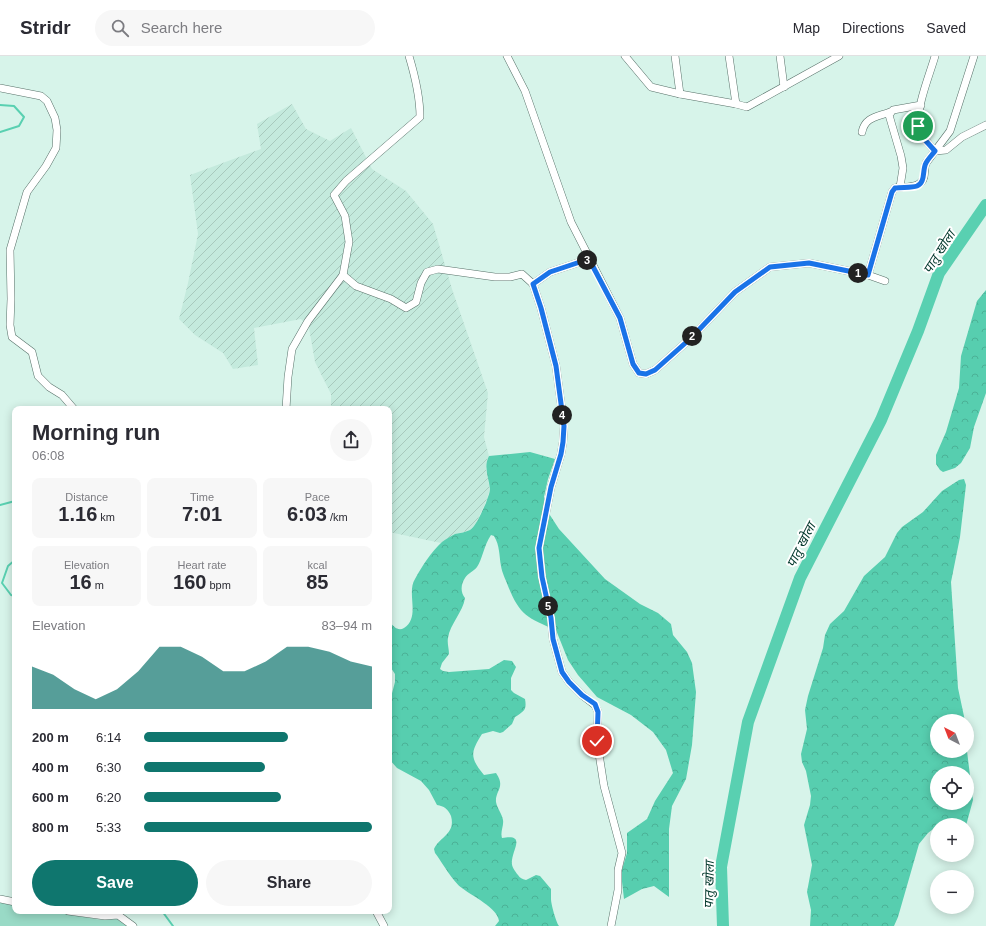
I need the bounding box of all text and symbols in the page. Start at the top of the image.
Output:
search box [95,10,375,46]
text: Stridr [20,17,71,38]
icon: search [109,17,131,39]
text: Search here [141,19,222,36]
text: Map [793,20,820,36]
text: Directions [842,20,904,36]
text: Saved [926,20,966,36]
pin [901,109,935,143]
icon: arrive [907,115,929,137]
water label: पातु खोला [920,225,960,277]
pin: 3 [577,250,597,270]
text: 3 [584,254,590,266]
pin: 1 [848,263,868,283]
text: 1 [855,267,861,279]
pin: 2 [682,326,702,346]
text: 2 [689,330,695,342]
pin: 4 [552,405,572,425]
text: 4 [559,409,565,421]
button: share [330,419,372,461]
text: Morning run [32,420,160,445]
text: 06:08 [32,448,65,463]
text: Distance [65,491,108,503]
text: Time [190,491,214,503]
text: Pace [305,491,330,503]
text: 1.16 [58,503,97,525]
text: 7:01 [182,503,222,525]
text: 6:03 [287,503,327,525]
text: km [97,511,115,523]
text: /km [327,511,348,523]
water label: पातु खोला [783,518,821,570]
text: Elevation [64,559,109,571]
text: Heart rate [178,559,226,571]
text: kcal [308,559,327,571]
text: 16 [69,571,92,593]
text: 160 [173,571,206,593]
text: 85 [306,571,328,593]
text: m [92,579,104,591]
text: bpm [206,579,231,591]
pin: 5 [538,596,558,616]
text: 5 [545,600,551,612]
text: Elevation [32,618,85,633]
text: 83–94 m [321,618,372,633]
north arrow [930,714,974,758]
map controls [930,714,974,914]
pin [580,724,614,758]
text: 200 m [32,730,69,745]
text: 6:14 [96,730,121,745]
icon: check [586,730,608,752]
text: 400 m [32,760,69,775]
text: 6:30 [96,760,121,775]
button: locate [930,766,974,810]
text: 600 m [32,790,69,805]
text: 6:20 [96,790,121,805]
button: + [930,818,974,862]
text: 800 m [32,820,69,835]
text: 5:33 [96,820,121,835]
water label: पातु खोला [701,858,718,909]
button: Save [32,860,198,906]
button: Share [206,860,372,906]
button: − [930,870,974,914]

